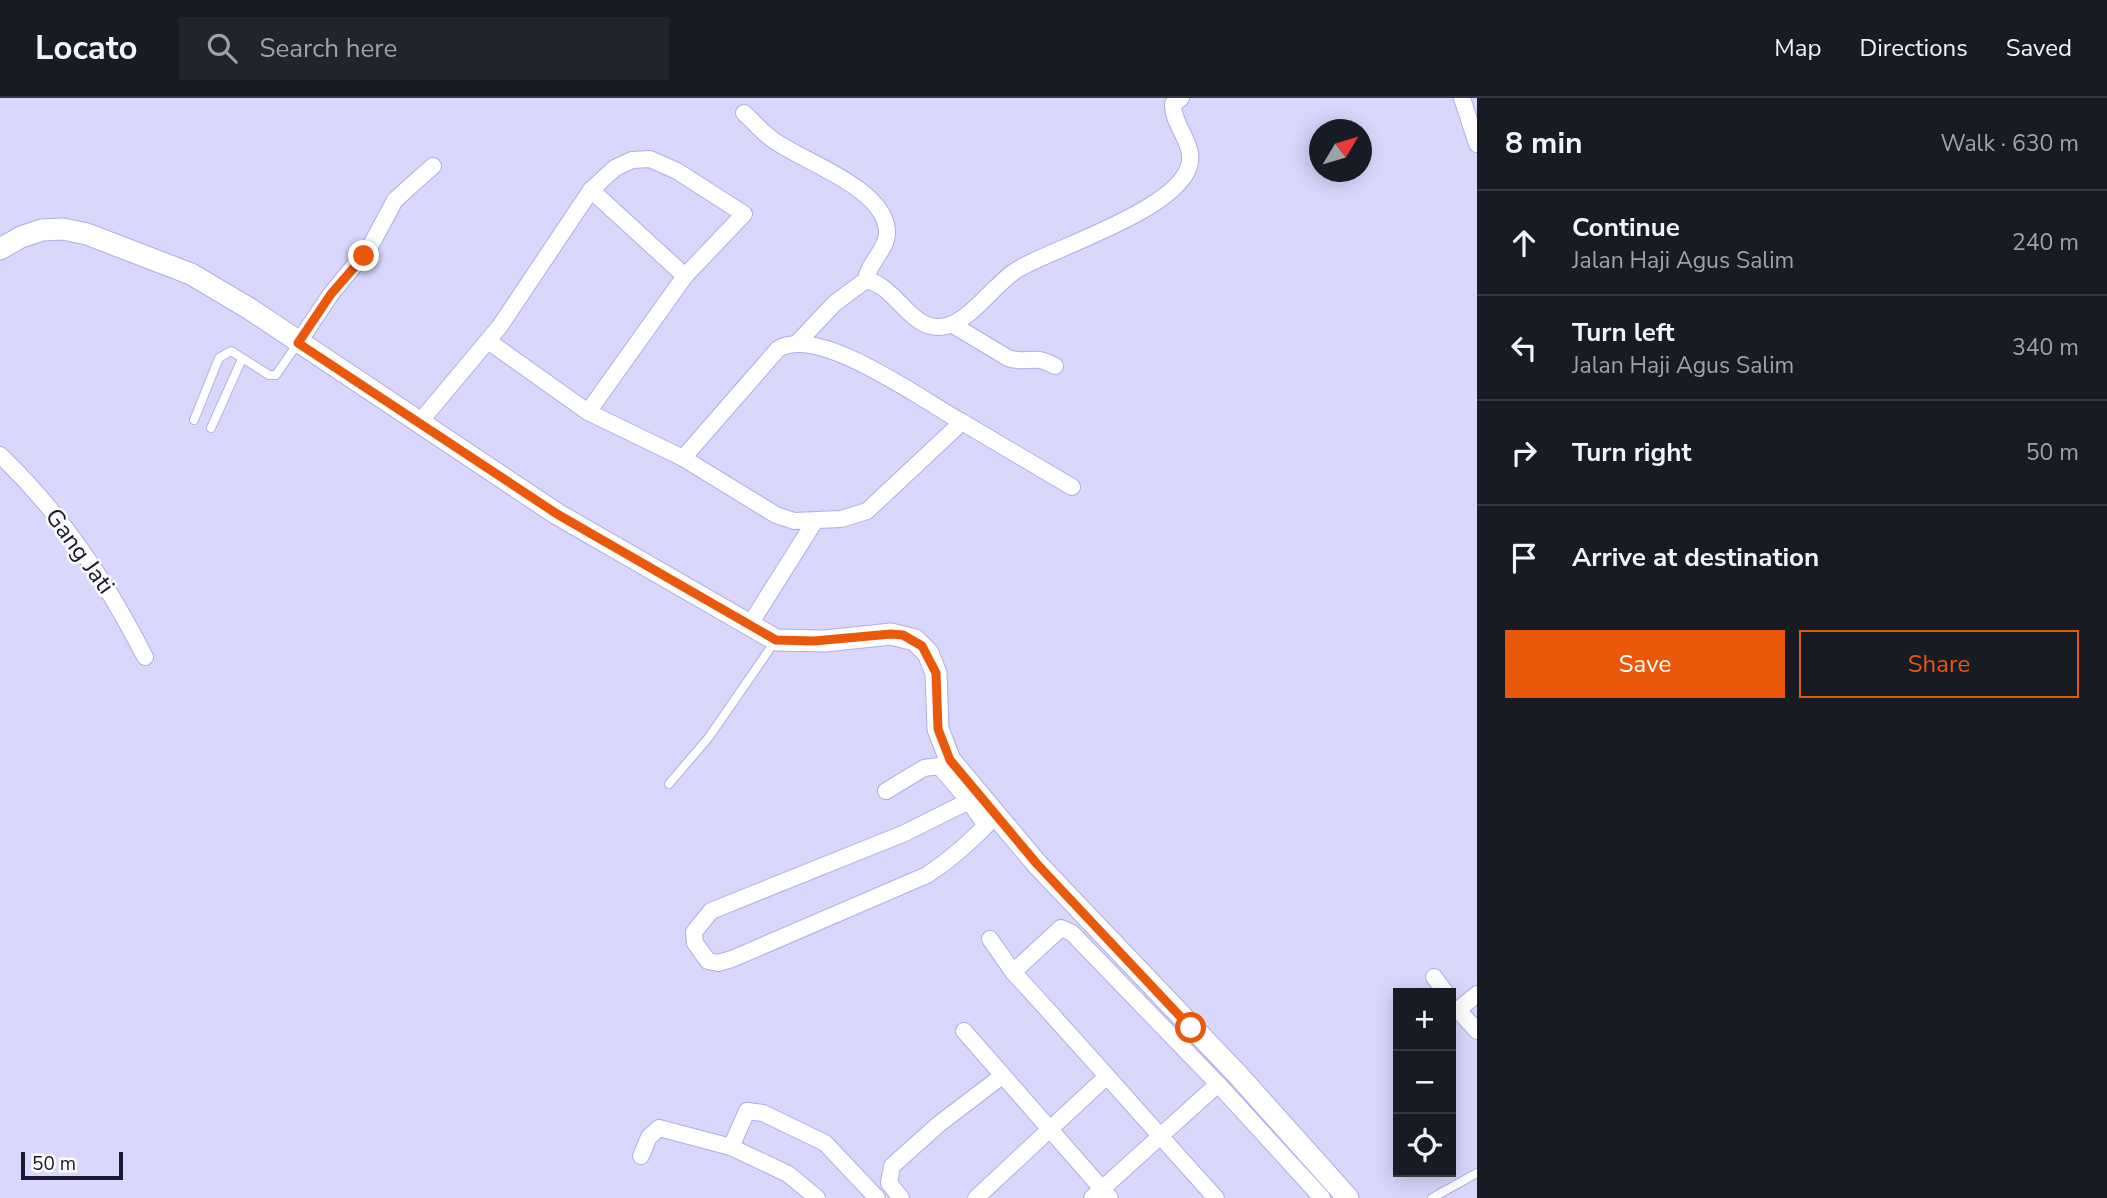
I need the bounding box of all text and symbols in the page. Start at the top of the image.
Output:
search box [179,17,669,80]
text: Locato [35,26,137,71]
icon: search [203,29,241,67]
text: Search here [259,31,397,66]
text: Map [1774,32,1821,64]
text: Directions [1859,32,1968,64]
text: Saved [2006,32,2072,64]
north arrow [1309,119,1372,182]
text: 8 min [1505,123,1583,164]
text: Walk · 630 m [1940,128,2079,159]
text: Continue [1572,210,1680,245]
icon: ahead [1505,224,1543,262]
text: 240 m [2012,227,2079,258]
route end [348,240,379,271]
text: Jalan Haji Agus Salim [1572,245,1794,276]
text: Turn left [1572,315,1675,350]
icon: left [1505,329,1543,367]
text: 340 m [2012,332,2079,363]
text: Jalan Haji Agus Salim [1572,350,1794,381]
icon: right [1505,434,1543,472]
text: Turn right [1572,435,1691,470]
text: 50 m [2026,437,2079,468]
street label: Gang Jati [38,502,122,600]
icon: arrive [1505,539,1543,577]
text: Arrive at destination [1572,540,1819,575]
button: Save [1505,630,1785,698]
button: Share [1799,630,2079,698]
map controls [1393,988,1456,1177]
button: + [1393,988,1456,1051]
route start [1175,1012,1206,1043]
button: − [1393,1051,1456,1114]
button: locate [1393,1114,1456,1177]
scale bar [21,1149,122,1181]
text: 50 m [32,1151,76,1177]

